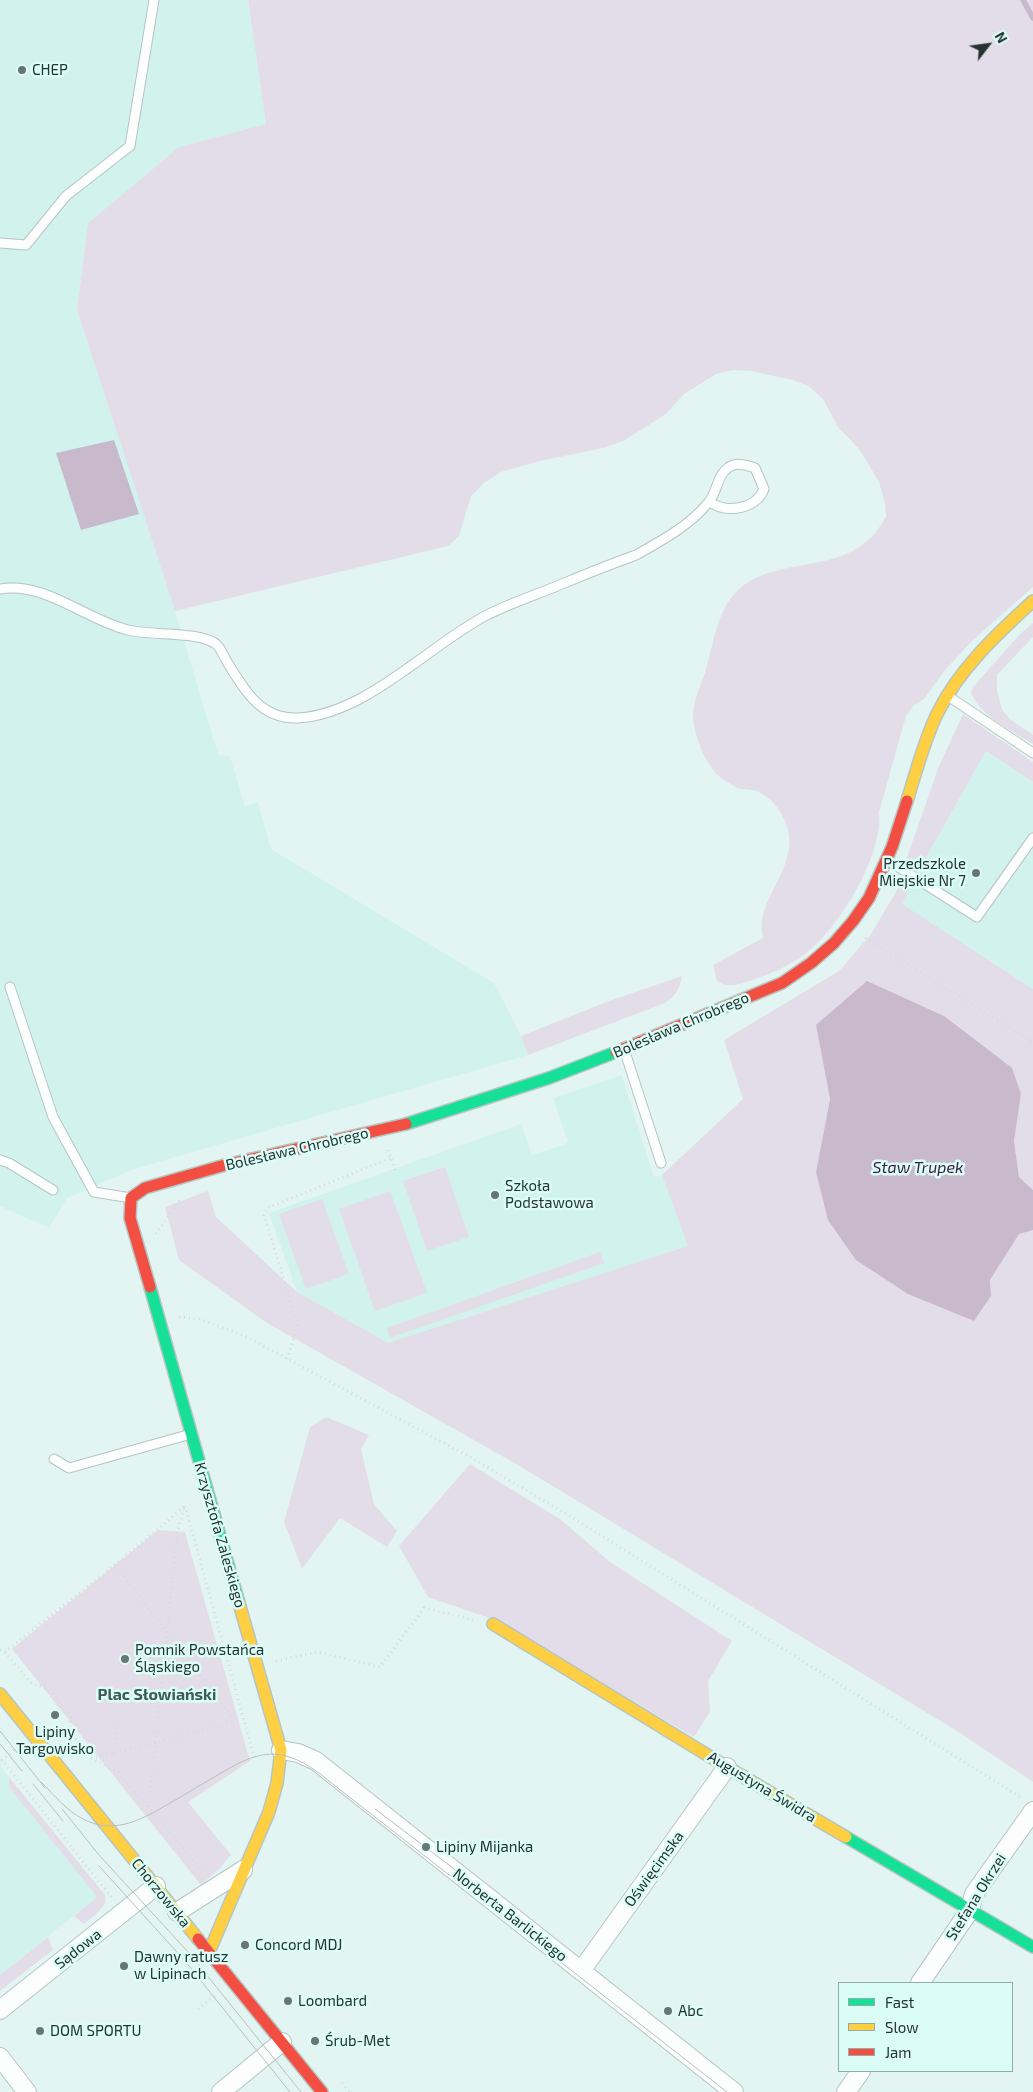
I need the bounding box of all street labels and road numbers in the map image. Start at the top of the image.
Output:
street label: Bolesława Chrobrego [610,988,752,1062]
street label: Bolesława Chrobrego [224,1124,370,1174]
street label: Krzysztofa Zaleskiego [191,1460,249,1610]
street label: Augustyna Świdra [704,1747,820,1827]
street label: Oświęcimska [620,1828,688,1910]
street label: Stefana Okrzei [942,1850,1010,1944]
street label: Chorzowska [128,1855,194,1931]
street label: Norberta Barlickiego [449,1865,571,1965]
street label: Sądowa [51,1925,105,1973]

